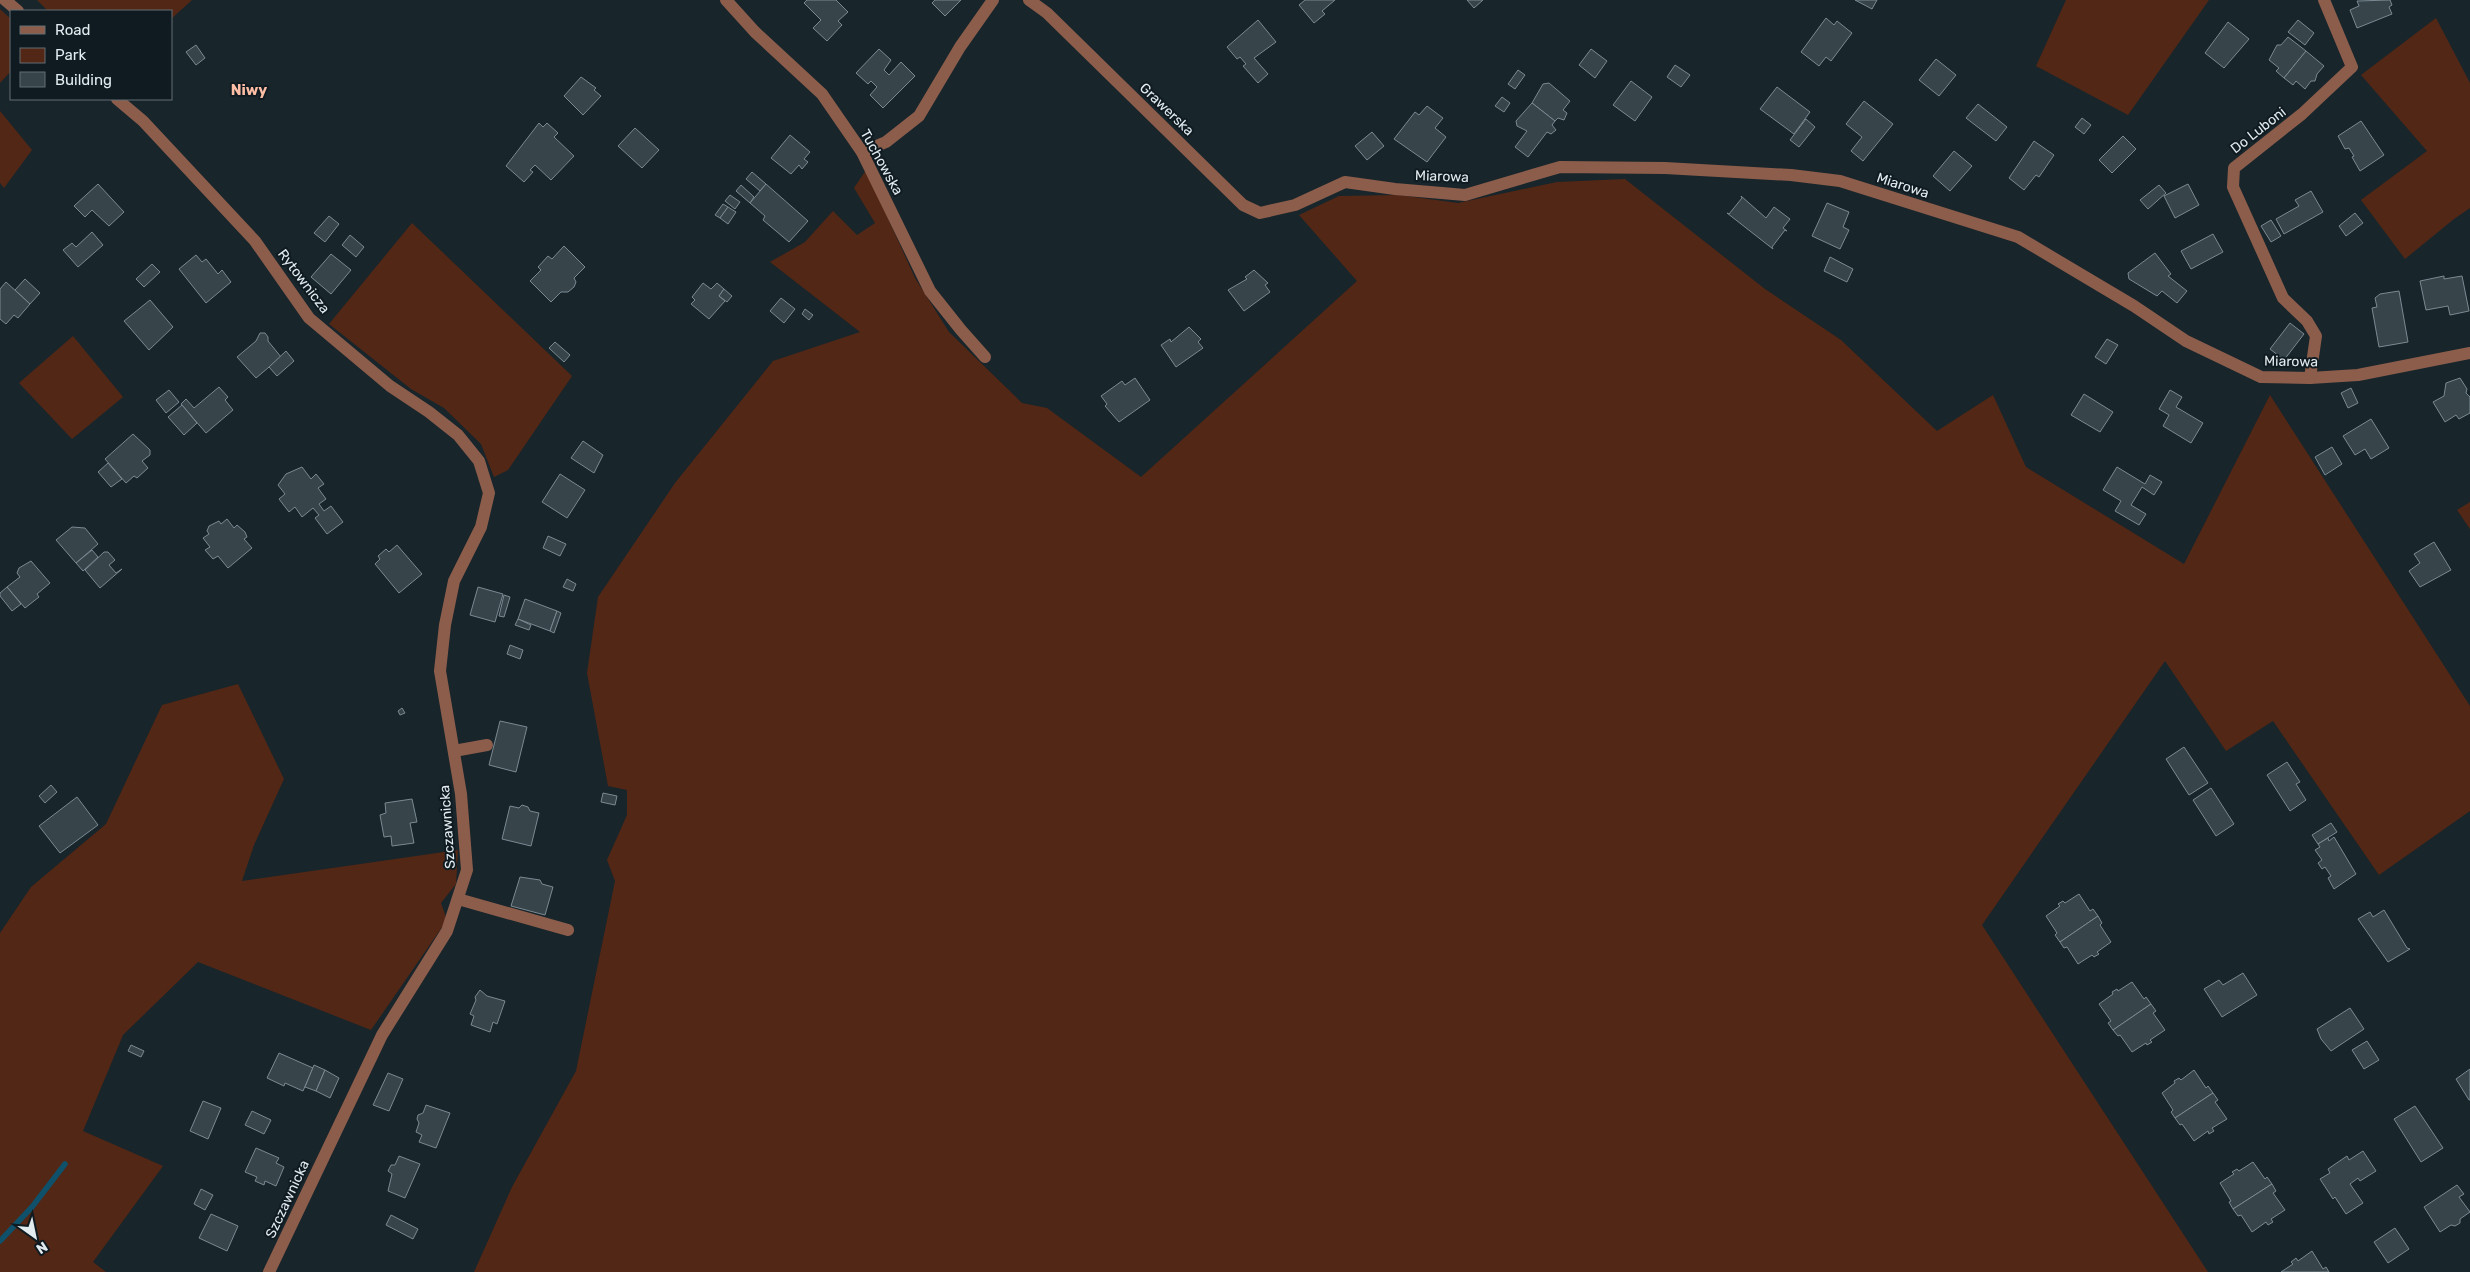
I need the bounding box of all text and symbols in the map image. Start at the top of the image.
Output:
legend [10,10,172,100]
text: Road [55,21,91,39]
text: Park [55,46,86,64]
text: Building [55,71,112,89]
street label: Grawerska [1136,79,1197,139]
district label: Niwy [231,81,267,99]
street label: Do Luboni [2227,104,2289,157]
street label: Tuchowska [857,126,907,198]
street label: Miarowa [1415,167,1469,186]
street label: Miarowa [1875,169,1931,202]
street label: Rytownicza [274,246,333,317]
street label: Miarowa [2264,353,2318,370]
street label: Szczawnicka [436,785,459,869]
street label: Szczawnicka [262,1158,313,1241]
north arrow [10,1212,60,1262]
text: N [33,1238,51,1257]

